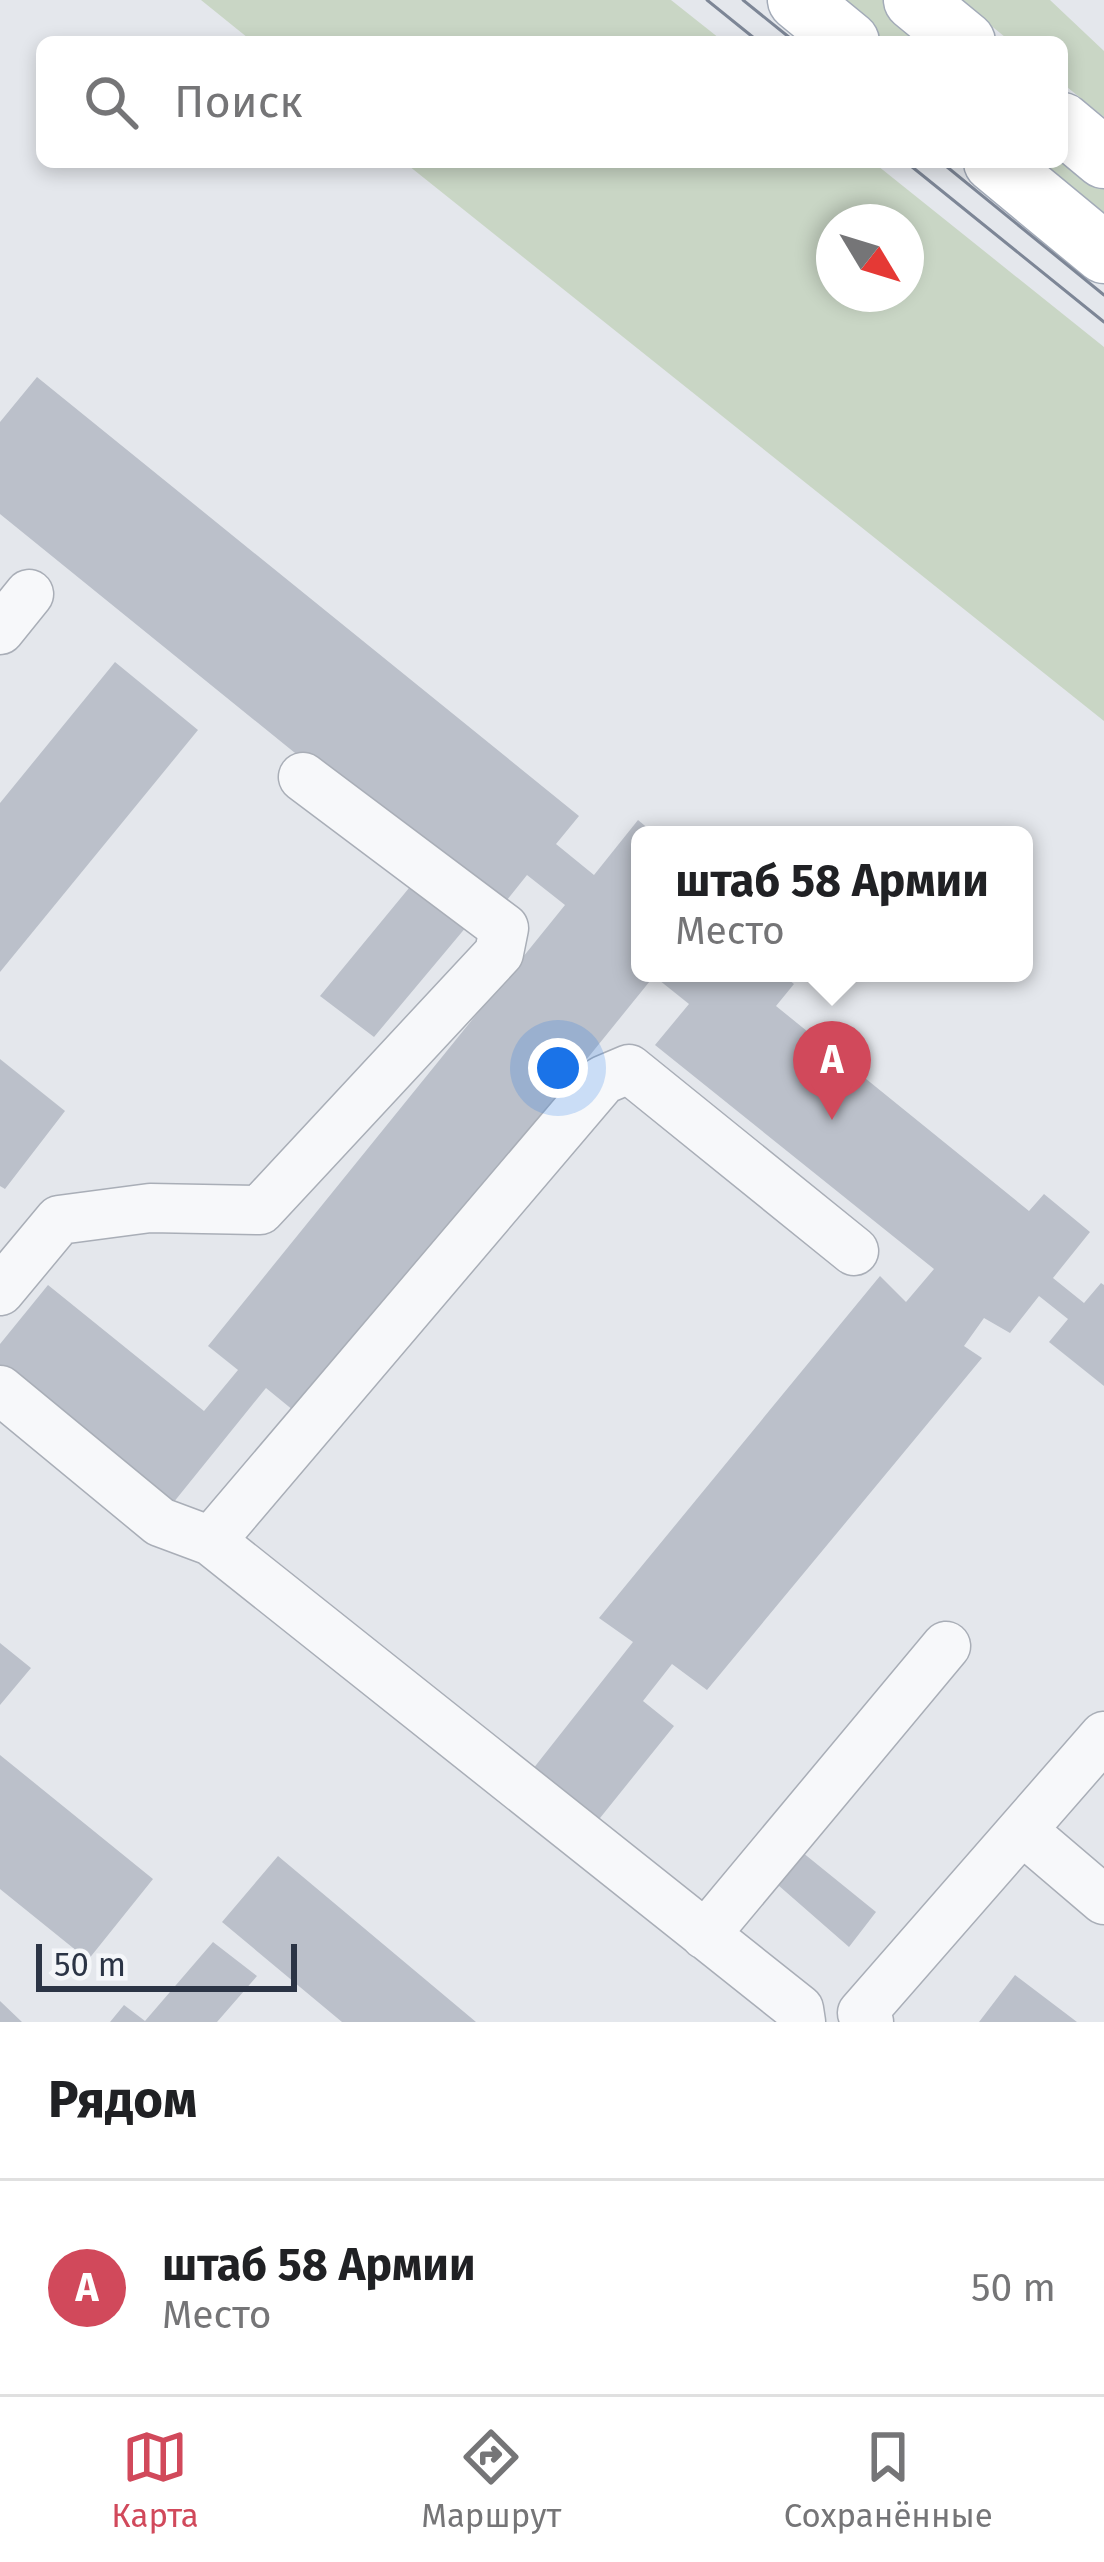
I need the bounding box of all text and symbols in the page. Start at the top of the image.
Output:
search box [36,36,1068,168]
icon: search [78,69,144,135]
text: Поиск [174,75,303,129]
north arrow [816,204,924,312]
popup [631,826,1033,982]
text: штаб 58 Армии [675,854,989,908]
text: Место [675,908,785,954]
pin: A [793,1021,871,1120]
your location [528,1038,588,1098]
scale bar [36,1938,297,1991]
text: 50 m [54,1945,126,1985]
text: Рядом [48,2069,197,2131]
text: штаб 58 Армии [162,2238,476,2292]
text: A [75,2265,99,2311]
text: 50 m [971,2265,1056,2311]
text: Место [162,2292,272,2338]
tab: Карта [111,2424,199,2536]
tab: Маршрут [421,2424,561,2536]
tab: Сохранённые [784,2424,993,2536]

